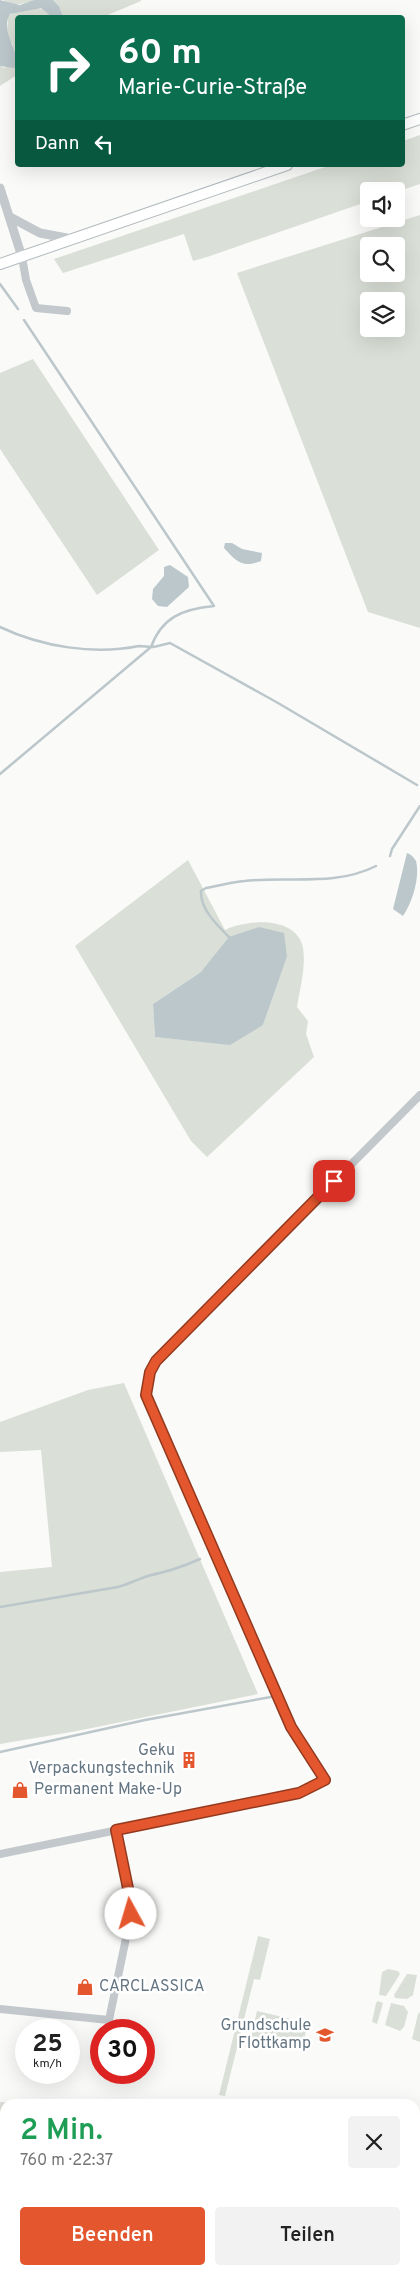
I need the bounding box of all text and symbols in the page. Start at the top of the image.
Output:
text: 60 m [118,32,202,76]
icon: right [35,35,100,100]
text: Marie-Curie-Straße [118,75,307,102]
icon: left [90,130,118,158]
text: Dann [35,132,80,156]
map controls [360,182,405,337]
button: sound [360,182,405,227]
button: search [360,237,405,282]
button: layers [360,292,405,337]
pin [313,1160,355,1202]
icon: arrive [320,1167,348,1195]
place label: Geku Verpackungstechnik [29,1741,175,1779]
building icon: Geku Verpackungstechnik [179,1750,199,1770]
shop icon: Permanent Make-Up [10,1780,30,1800]
place label: Permanent Make-Up [34,1780,182,1800]
position arrow [104,1887,156,1939]
shop icon: CARCLASSICA [75,1977,95,1997]
place label: CARCLASSICA [99,1977,205,1997]
place label: Grundschule Flottkamp [220,2016,311,2054]
speed limit sign: 30 [90,2019,155,2084]
school or university icon: Grundschule Flottkamp [315,2025,335,2045]
text: 25 [32,2029,63,2061]
text: km/h [33,2056,62,2072]
text: 2 Min. [20,2113,103,2150]
button: close [348,2116,400,2168]
text: 760 m · 22:37 [20,2151,113,2171]
button: Beenden [20,2207,205,2265]
button: Teilen [215,2207,400,2265]

